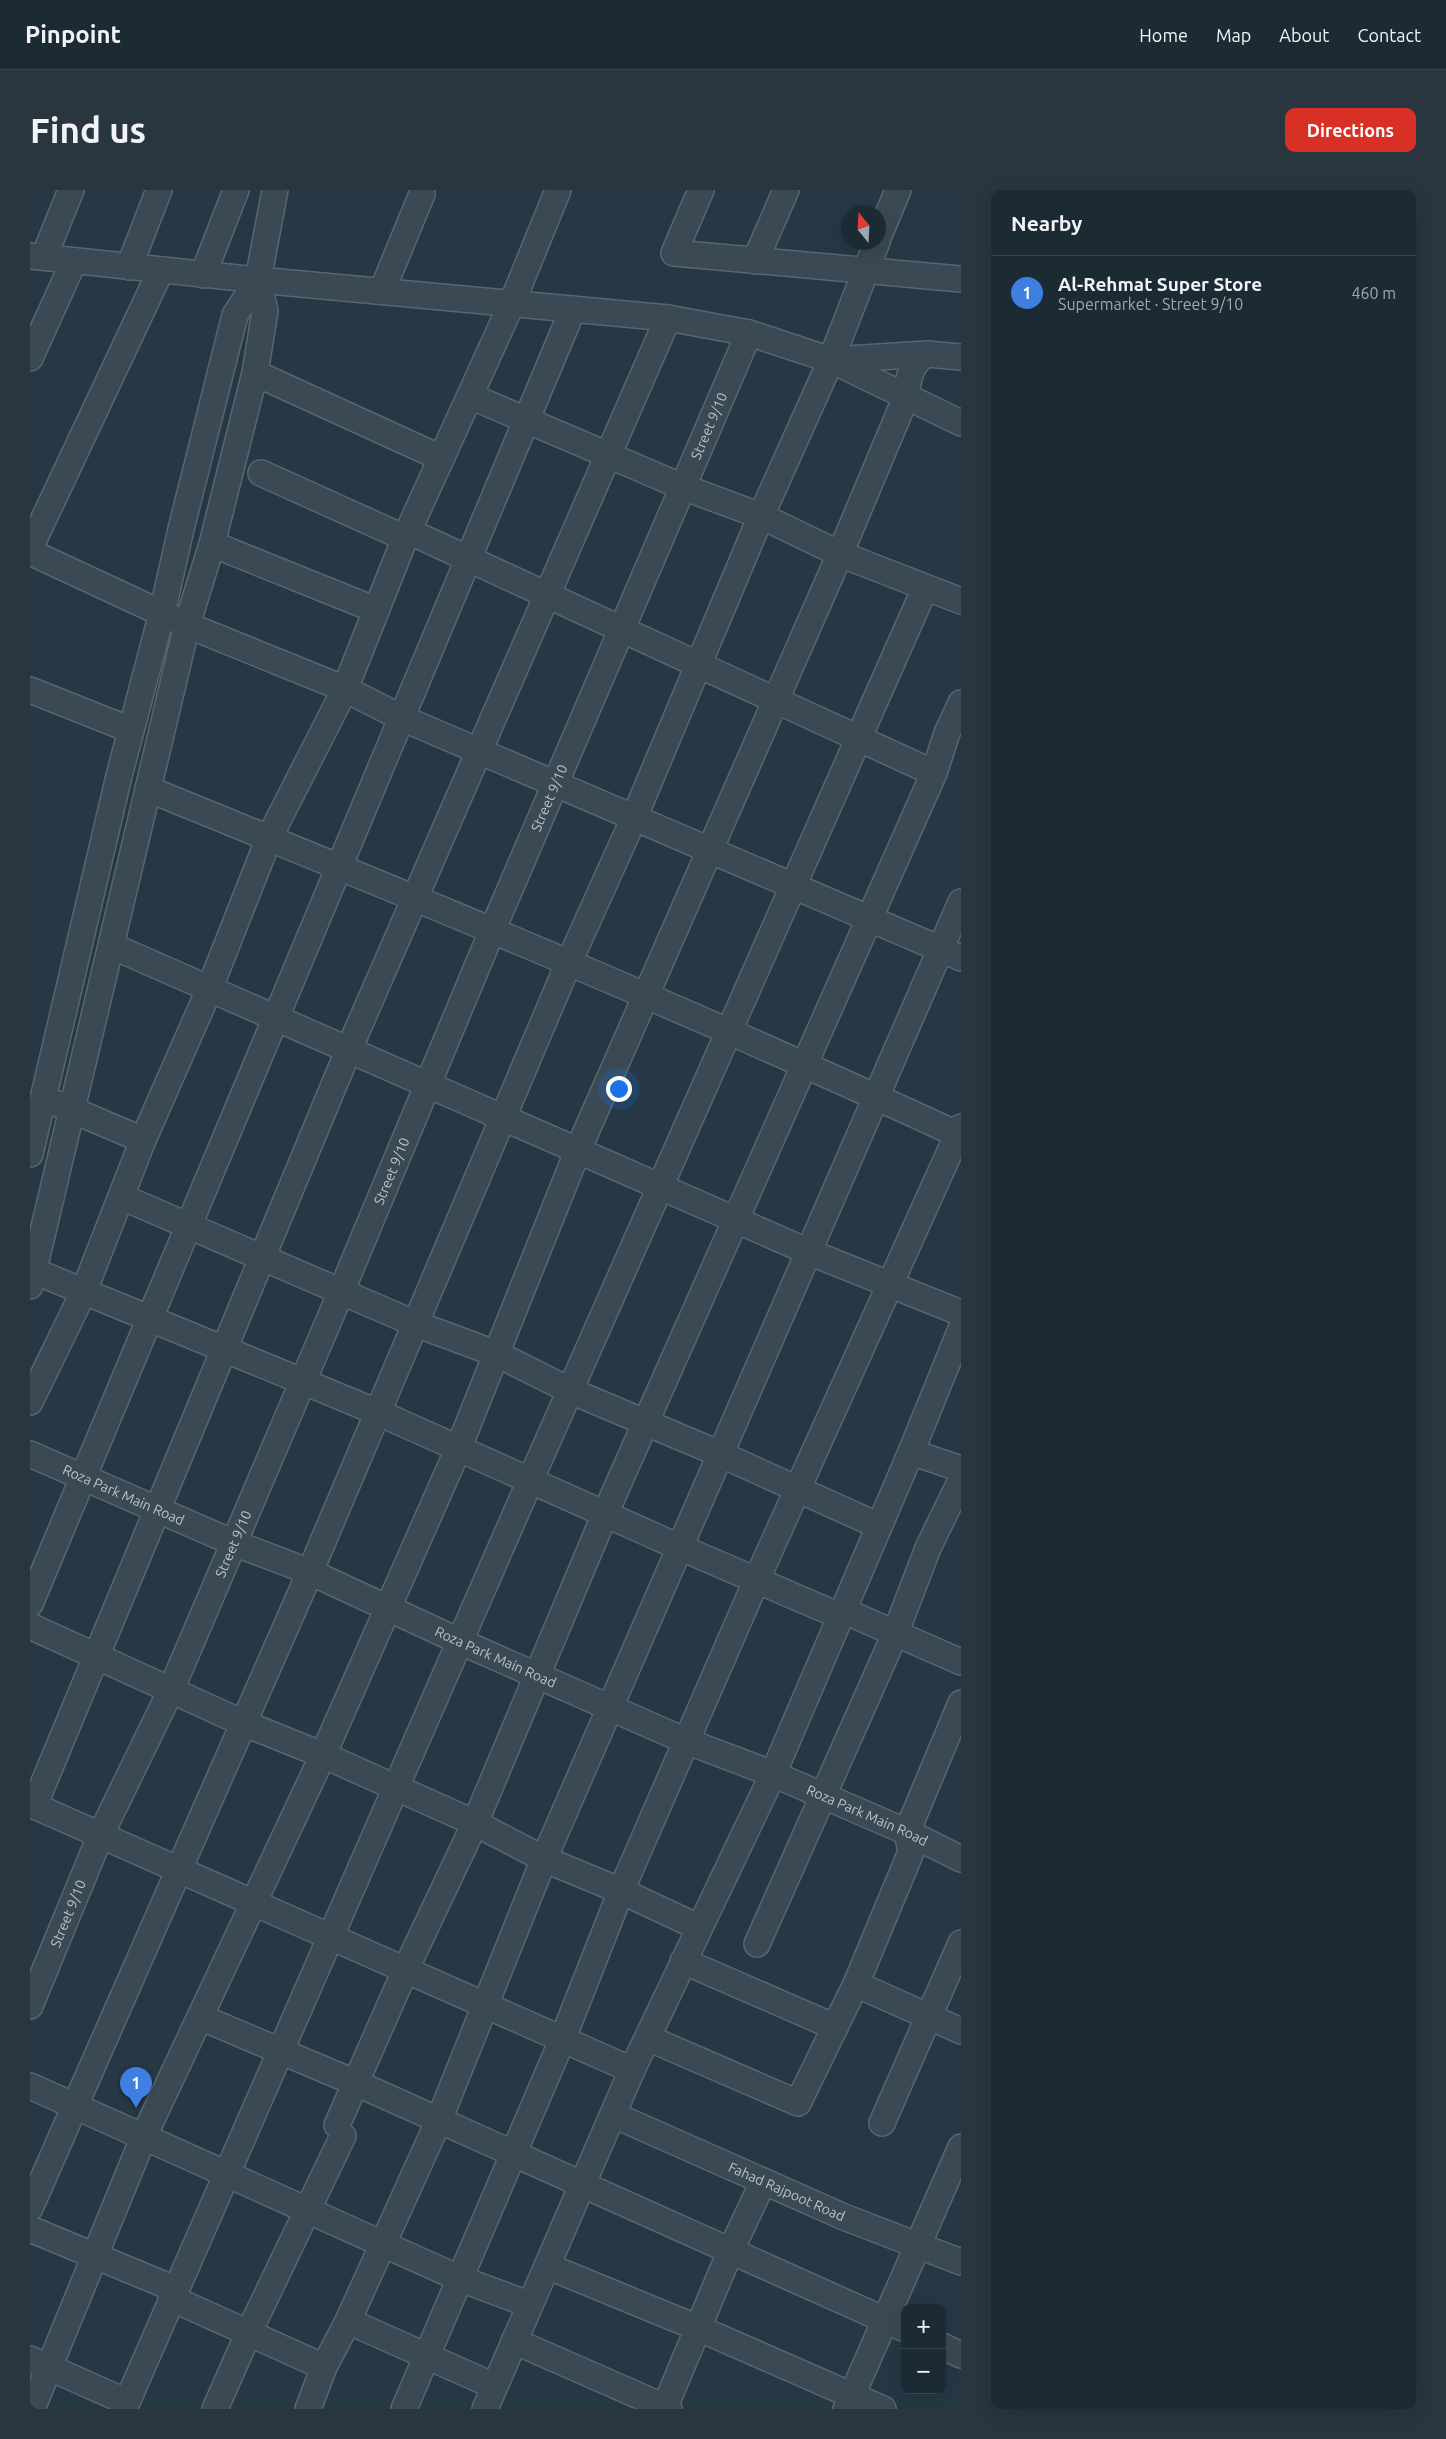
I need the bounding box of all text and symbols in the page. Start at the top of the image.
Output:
text: Pinpoint [25,21,121,48]
text: Home [1139,25,1188,45]
text: Map [1216,25,1251,45]
text: About [1279,25,1329,45]
text: Contact [1357,25,1421,45]
button: Directions [1285,108,1416,152]
text: Find us [30,110,146,150]
north arrow [841,205,886,250]
text: Nearby [1011,211,1082,235]
text: Al-Rehmat Super Store [1058,273,1262,295]
text: 1 [1022,284,1032,302]
text: 460 m [1351,284,1396,302]
text: Supermarket · Street 9/10 [1058,295,1243,313]
street label: Street 9/10 [688,390,731,462]
street label: Street 9/10 [528,762,571,834]
your location [606,1076,632,1102]
street label: Street 9/10 [370,1135,413,1207]
street label: Roza Park Main Road [60,1461,187,1528]
street label: Street 9/10 [212,1508,255,1580]
street label: Roza Park Main Road [432,1623,559,1691]
street label: Roza Park Main Road [804,1781,930,1849]
street label: Street 9/10 [47,1878,89,1950]
pin: 1 [120,2067,152,2108]
street label: Fahad Rajpoot Road [726,2159,847,2224]
map controls [901,2304,946,2394]
button: + [901,2304,946,2349]
button: − [901,2349,946,2394]

